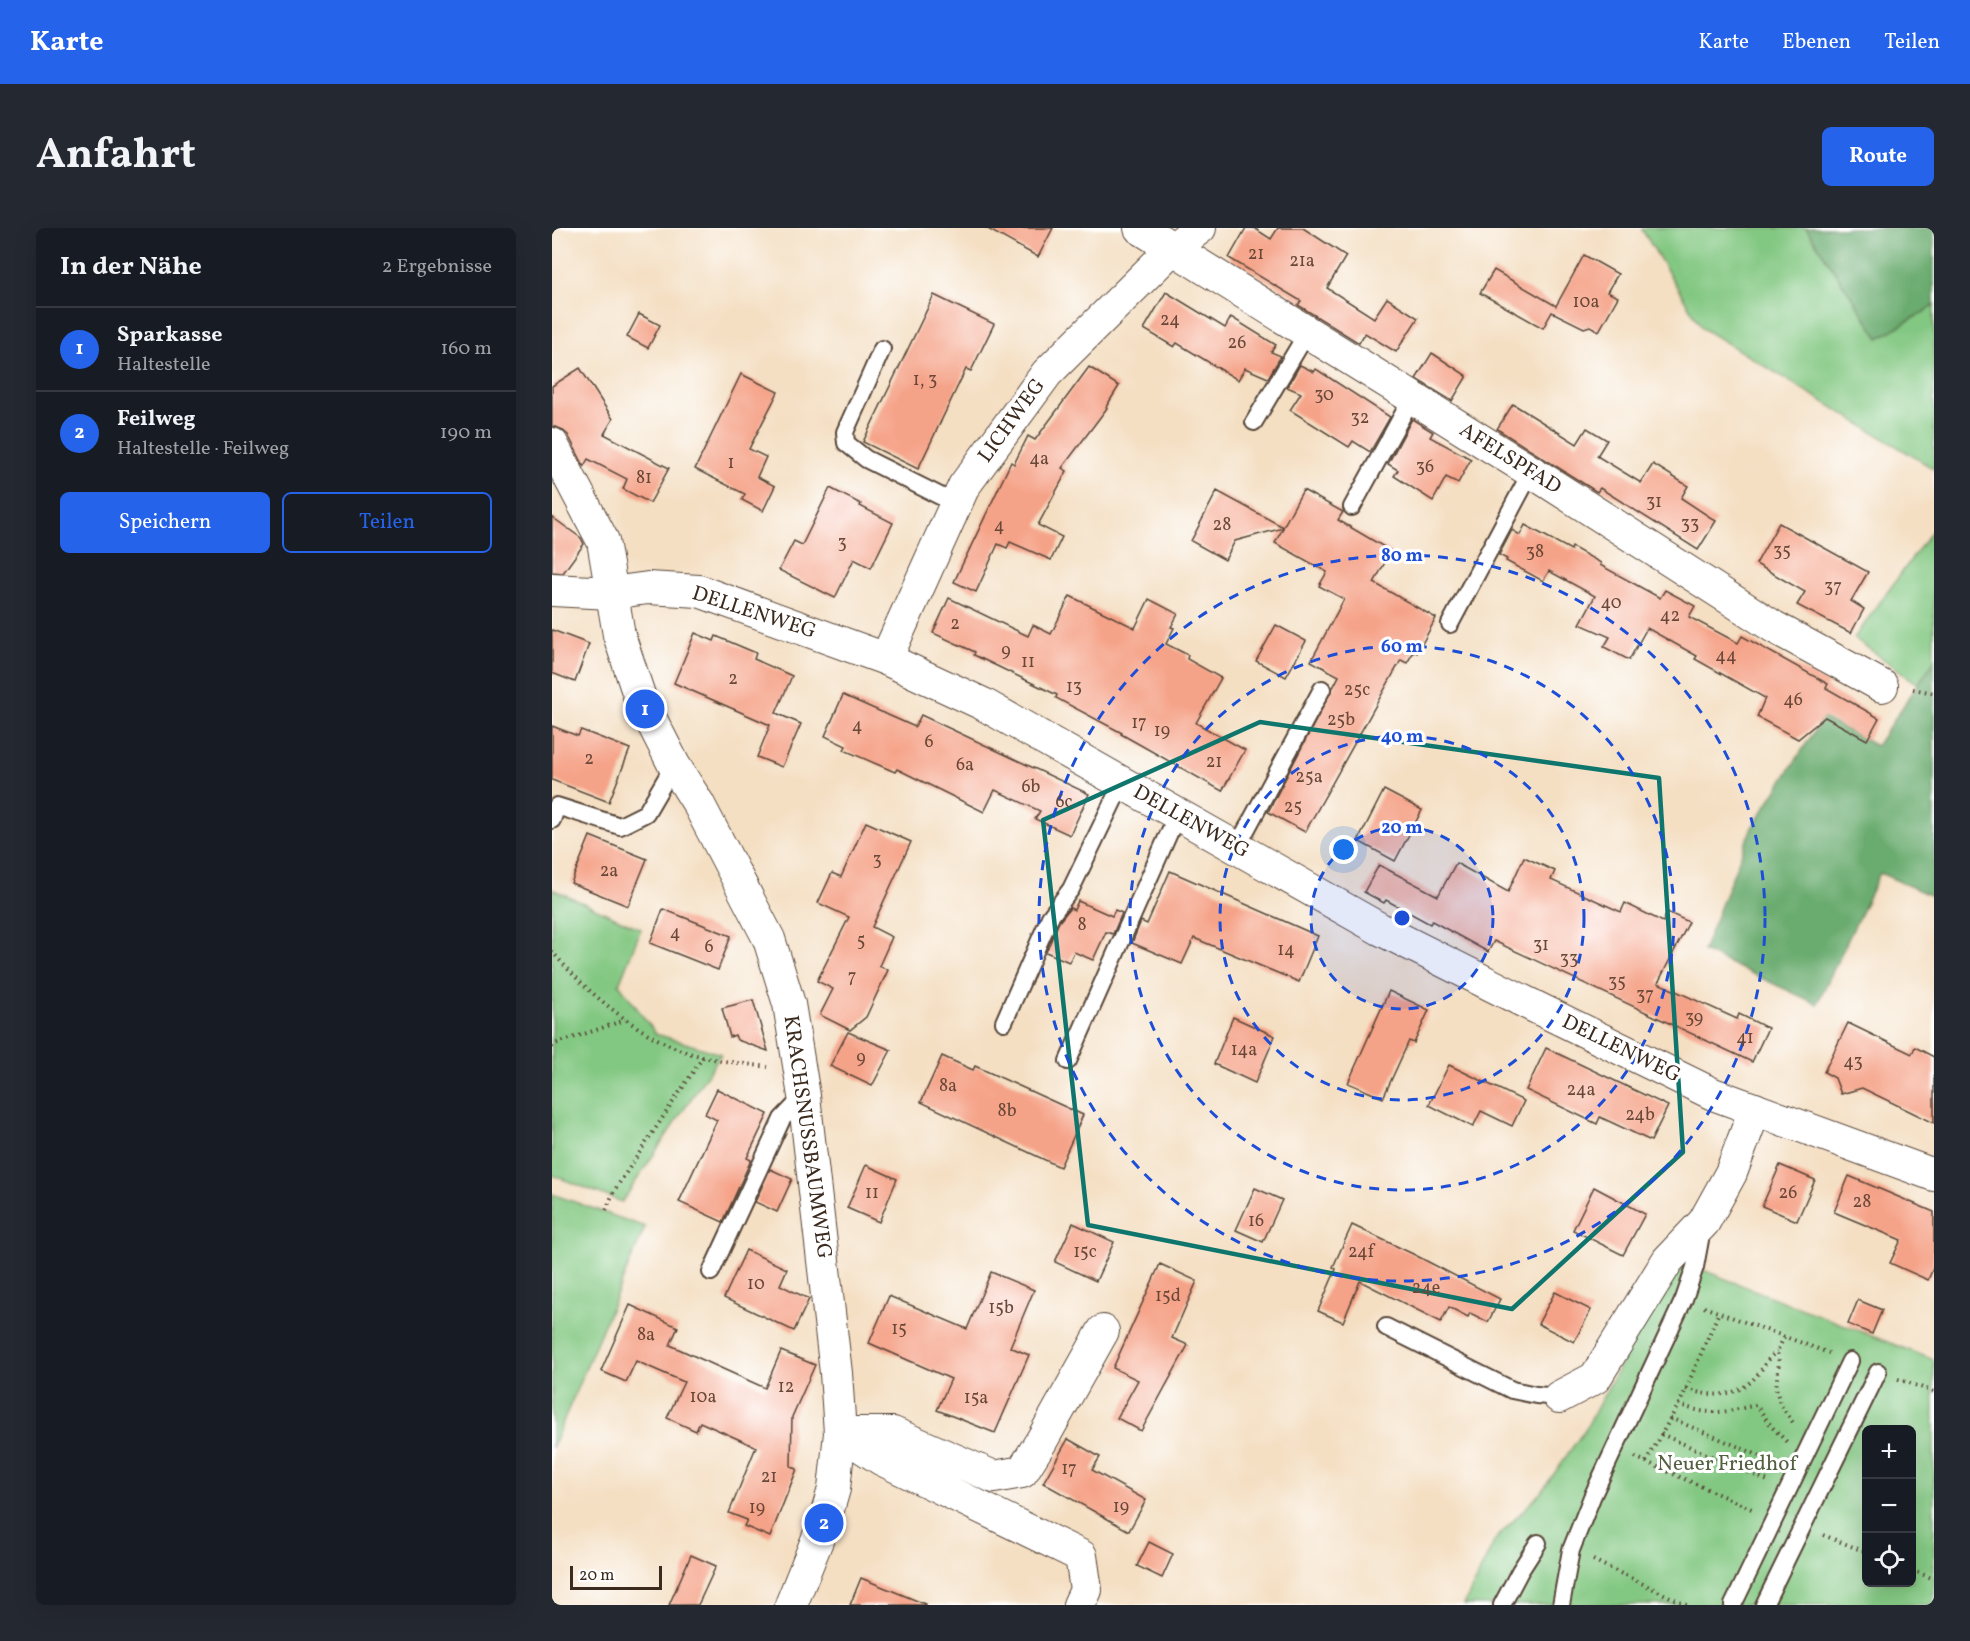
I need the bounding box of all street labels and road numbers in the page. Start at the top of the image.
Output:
street label: LICHWEG [972,373,1052,469]
street label: AFELSPFAD [1453,416,1567,502]
street label: DELLENWEG [688,579,820,647]
street label: DELLENWEG [1128,778,1254,866]
street label: DELLENWEG [1557,1008,1685,1090]
street label: KRACHSNUSSBAUMWEG [776,1013,838,1261]

